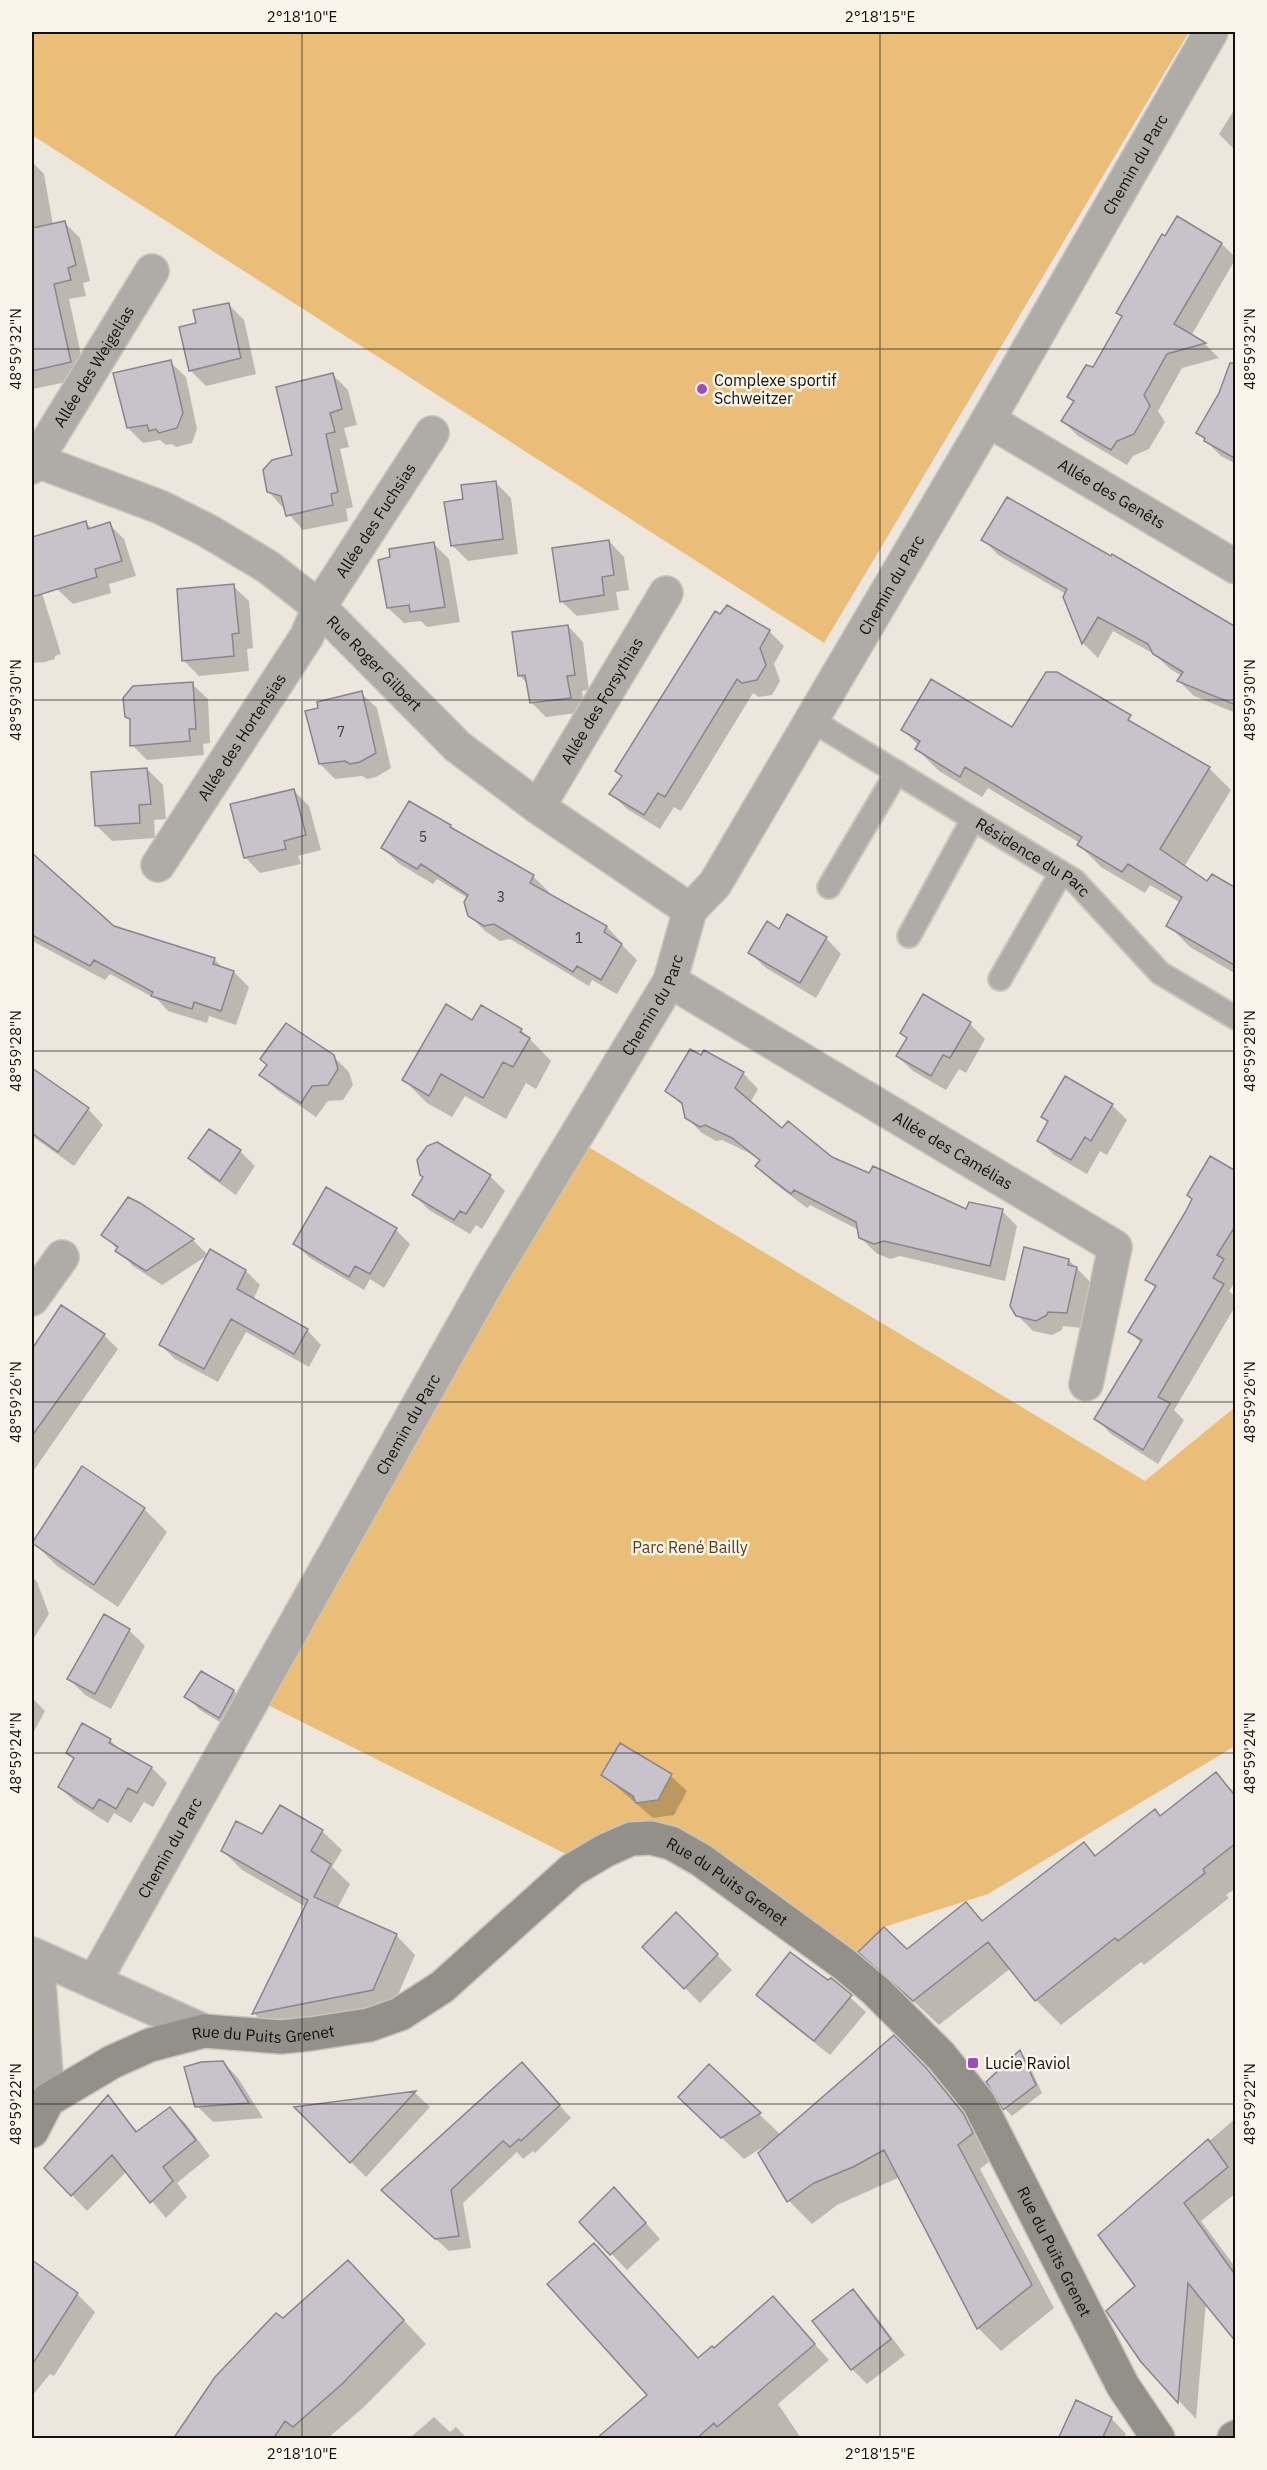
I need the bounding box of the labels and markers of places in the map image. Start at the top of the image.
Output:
place label: Complexe sportif Schweitzer [714,370,836,408]
marker: Complexe sportif Schweitzer [695,382,709,396]
place label: Lucie Raviol [985,2053,1070,2073]
marker: Lucie Raviol [966,2056,980,2070]

